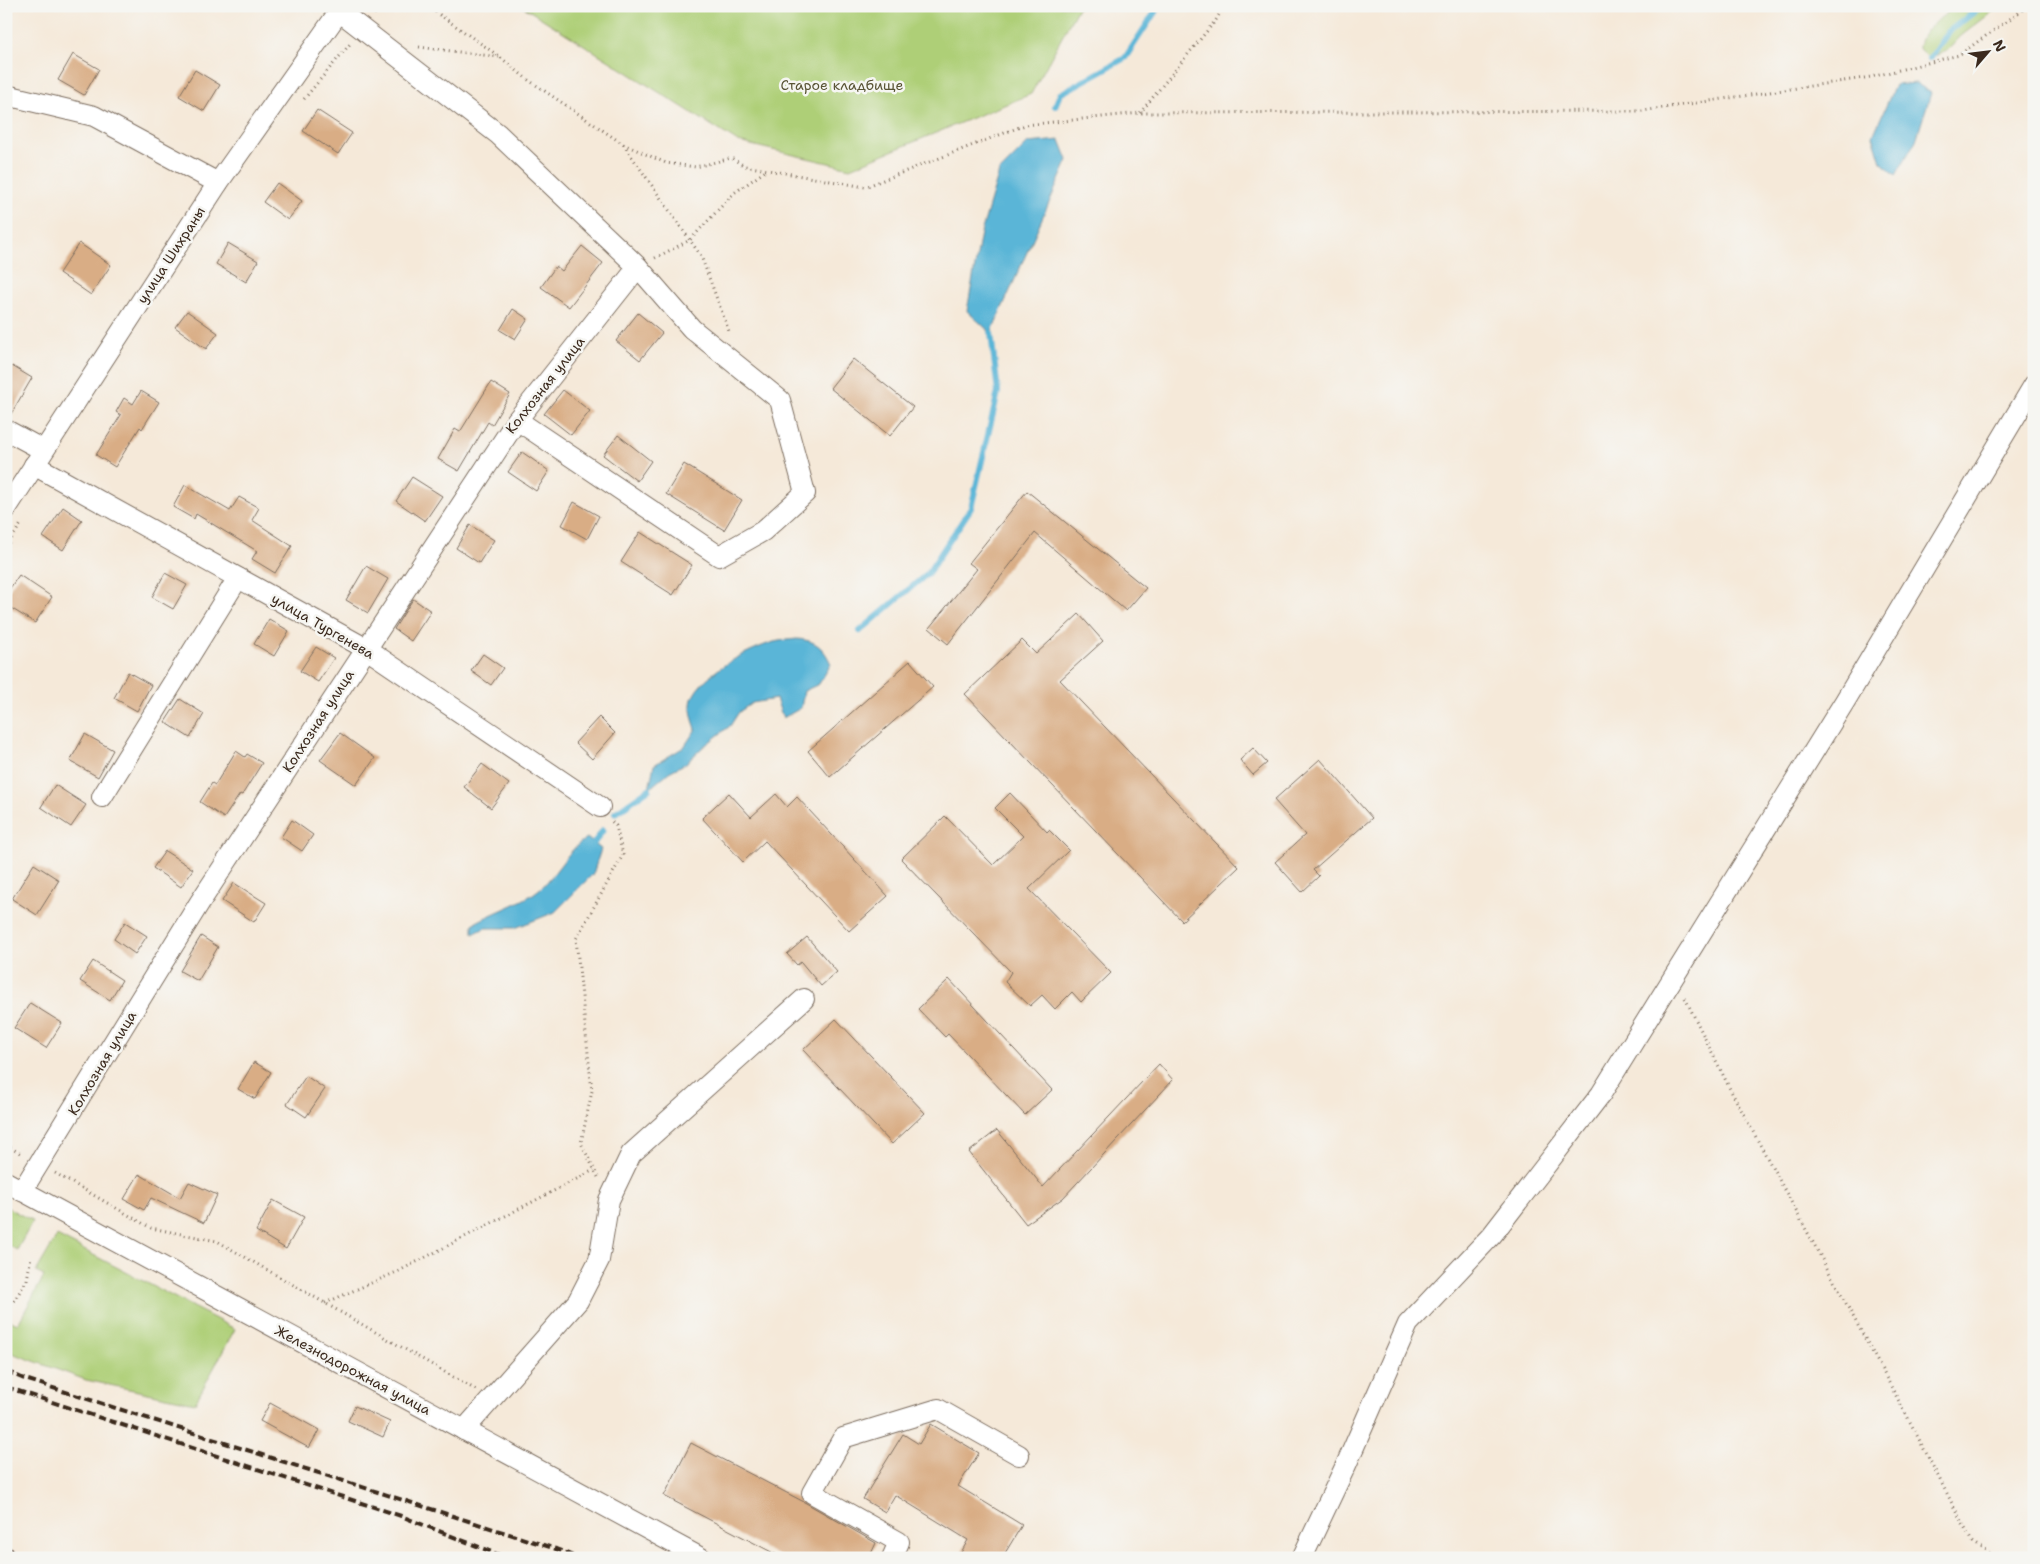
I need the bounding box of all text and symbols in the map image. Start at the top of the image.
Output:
north arrow [1962,28,2012,78]
text: N [1989,37,2010,55]
park label: Старое кладбище [780,76,904,94]
street label: улица Шихраны [133,203,209,307]
street label: Колхозная улица [501,332,589,437]
street label: улица Тургенева [268,589,378,663]
street label: Колхозная улица [278,666,358,776]
street label: Колхозная улица [64,1007,140,1118]
street label: Железнодорожная улица [272,1321,434,1419]

